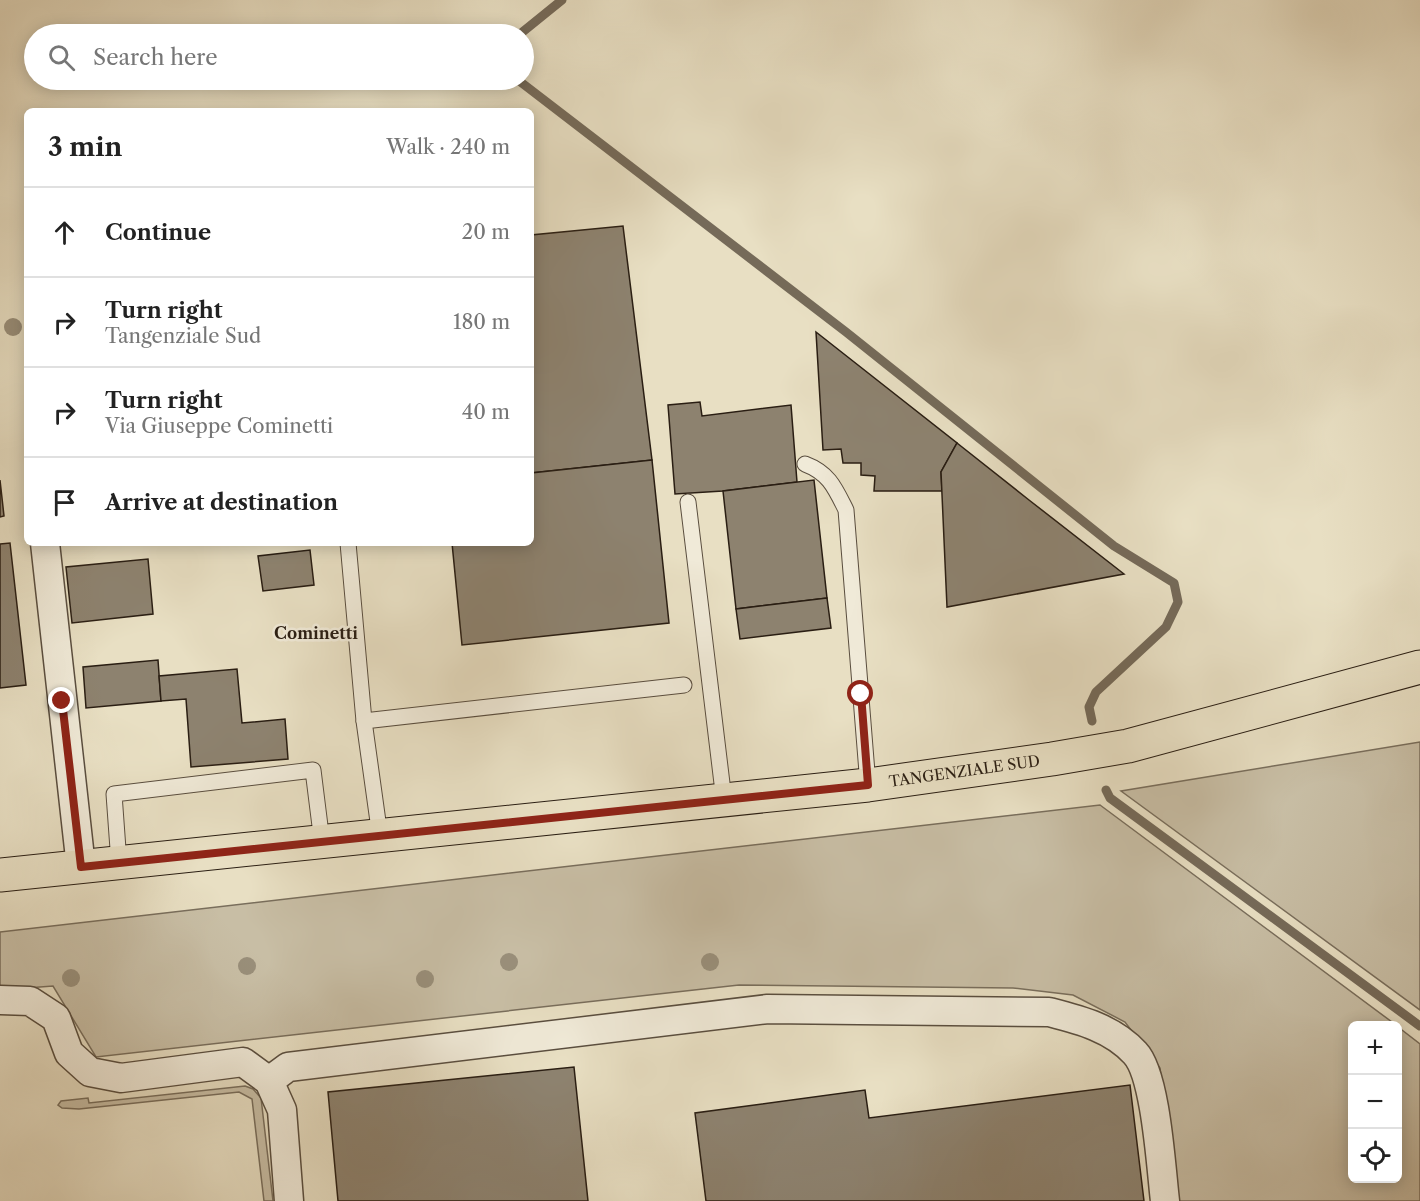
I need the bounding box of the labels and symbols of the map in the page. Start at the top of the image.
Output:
district label: Cominetti [274,623,358,643]
route start [847,680,873,706]
route end [48,687,74,713]
street label: TANGENZIALE SUD [888,751,1041,791]

